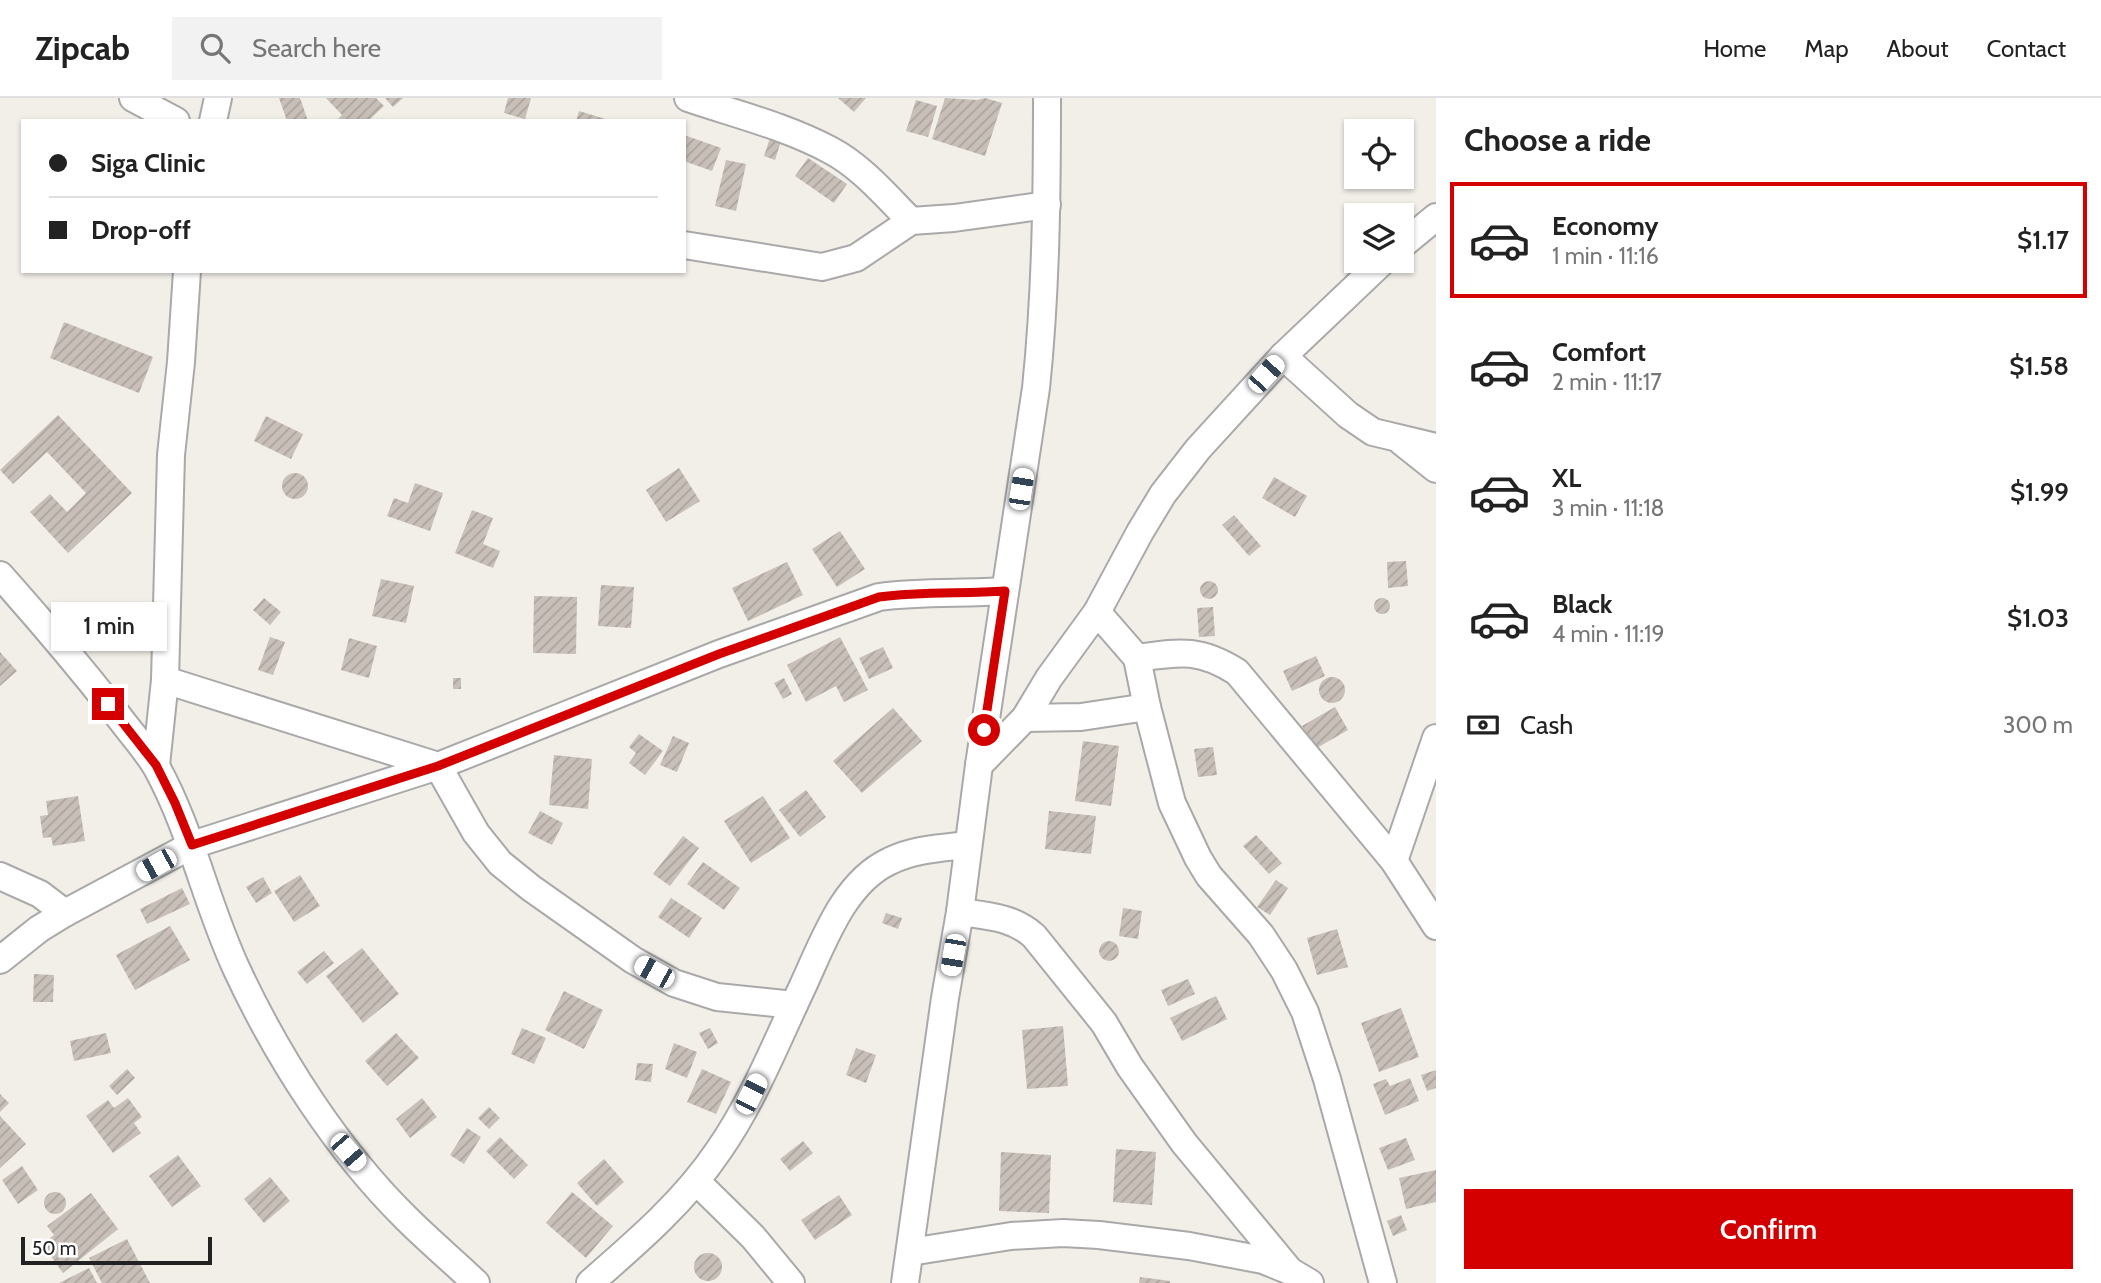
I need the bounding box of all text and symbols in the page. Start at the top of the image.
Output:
search box [172,17,662,80]
text: Zipcab [35,28,130,68]
icon: search [196,29,234,67]
text: Search here [252,32,381,64]
text: Home [1703,34,1766,63]
text: Map [1804,34,1849,63]
text: About [1887,34,1949,63]
text: Contact [1987,34,2066,63]
map controls [1344,119,1414,273]
button: locate [1344,119,1414,189]
text: Choose a ride [1464,120,1651,159]
text: Siga Clinic [91,147,205,179]
button: layers [1344,203,1414,273]
icon: car [1468,209,1531,272]
text: Economy [1552,210,1658,242]
text: Drop-off [91,214,191,246]
text: $1.17 [2017,224,2069,256]
text: 1 min · 11:16 [1552,242,1659,270]
icon: car [1468,335,1531,398]
text: Comfort [1552,336,1646,368]
text: $1.58 [2009,350,2069,382]
car [1245,351,1288,397]
text: 2 min · 11:17 [1552,368,1662,396]
icon: car [1468,461,1531,524]
text: XL [1552,462,1581,494]
car [1008,467,1035,511]
text: $1.99 [2010,476,2069,508]
text: 3 min · 11:18 [1552,494,1665,522]
icon: car [1468,587,1531,650]
text: Black [1552,588,1612,620]
callout: 1 min [50,602,166,652]
text: $1.03 [2007,602,2069,634]
text: 1 min [83,612,135,640]
text: 4 min · 11:19 [1552,620,1665,648]
route end [92,688,124,720]
icon: cash [1464,706,1502,744]
text: Cash [1520,709,1573,741]
text: 300 m [2003,711,2073,739]
route start [968,714,1000,746]
car [133,846,180,884]
car [940,932,967,978]
car [631,953,678,991]
car [733,1071,770,1117]
car [327,1129,370,1175]
button: Confirm [1464,1189,2073,1269]
scale bar [21,1234,212,1266]
text: 50 m [32,1237,76,1260]

